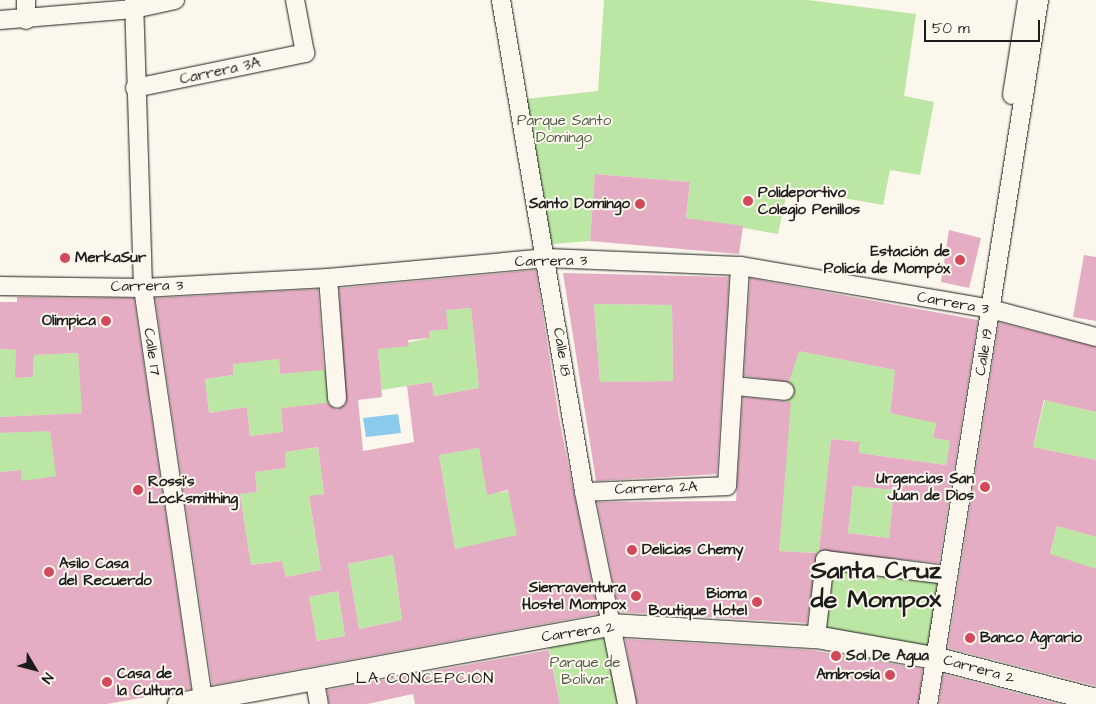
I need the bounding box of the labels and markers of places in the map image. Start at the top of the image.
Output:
place label: Polideportivo Colegio Penillos [758,183,860,218]
place label: Santo Domingo [529,195,630,213]
marker: Polideportivo Colegio Penillos [742,195,754,207]
marker: Santo Domingo [634,198,646,210]
place label: Estación de Policía de Mompóx [824,242,950,277]
place label: MerkaSur [75,249,146,267]
marker: MerkaSur [59,252,71,264]
marker: Estación de Policía de Mompóx [954,254,966,266]
place label: Olimpica [42,312,96,330]
marker: Olimpica [100,315,112,327]
place label: Urgencias San Juan de Dios [876,469,974,504]
place label: Rossi's Locksmithing [148,472,238,507]
marker: Urgencias San Juan de Dios [978,480,992,494]
marker: Rossi's Locksmithing [132,484,144,496]
place label: Delicias Chemy [642,541,743,559]
marker: Delicias Chemy [626,544,638,556]
place label: Asilo Casa del Recuerdo [59,554,152,589]
marker: Asilo Casa del Recuerdo [43,566,55,578]
place label: Sierraventura Hostel Mompox [522,578,626,613]
place label: Bioma Boutique Hotel [648,584,747,619]
marker: Sierraventura Hostel Mompox [630,590,642,602]
marker: Bioma Boutique Hotel [751,596,763,608]
place label: Banco Agrario [980,629,1082,647]
marker: Banco Agrario [964,632,976,644]
place label: Sol De Agua [846,647,929,665]
marker: Sol De Agua [830,650,842,662]
place label: Casa de la Cultura [117,664,183,699]
place label: Ambrosía [816,666,880,684]
marker: Ambrosía [884,669,896,681]
marker: Casa de la Cultura [101,676,113,688]

